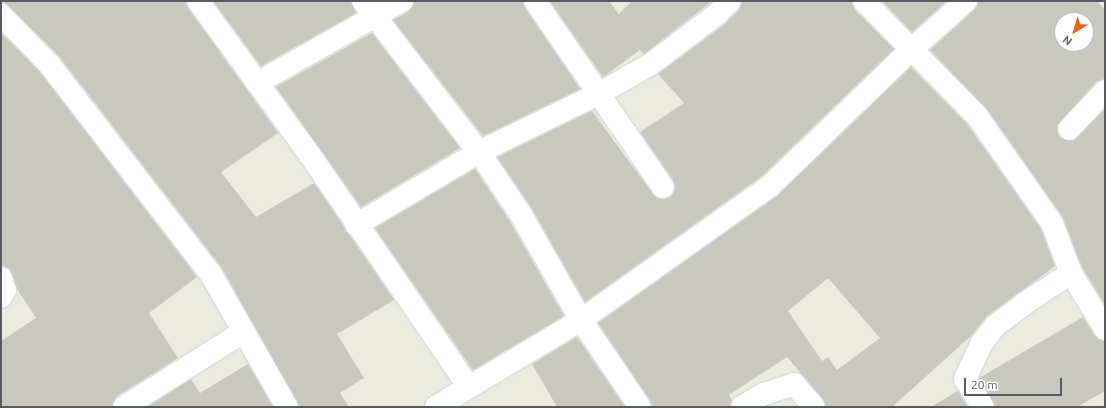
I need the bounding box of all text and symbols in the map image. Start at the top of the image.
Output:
north arrow [1054,12,1094,52]
text: N [1060,33,1074,48]
scale bar [966,370,1064,396]
text: 20 m [971,378,998,391]

